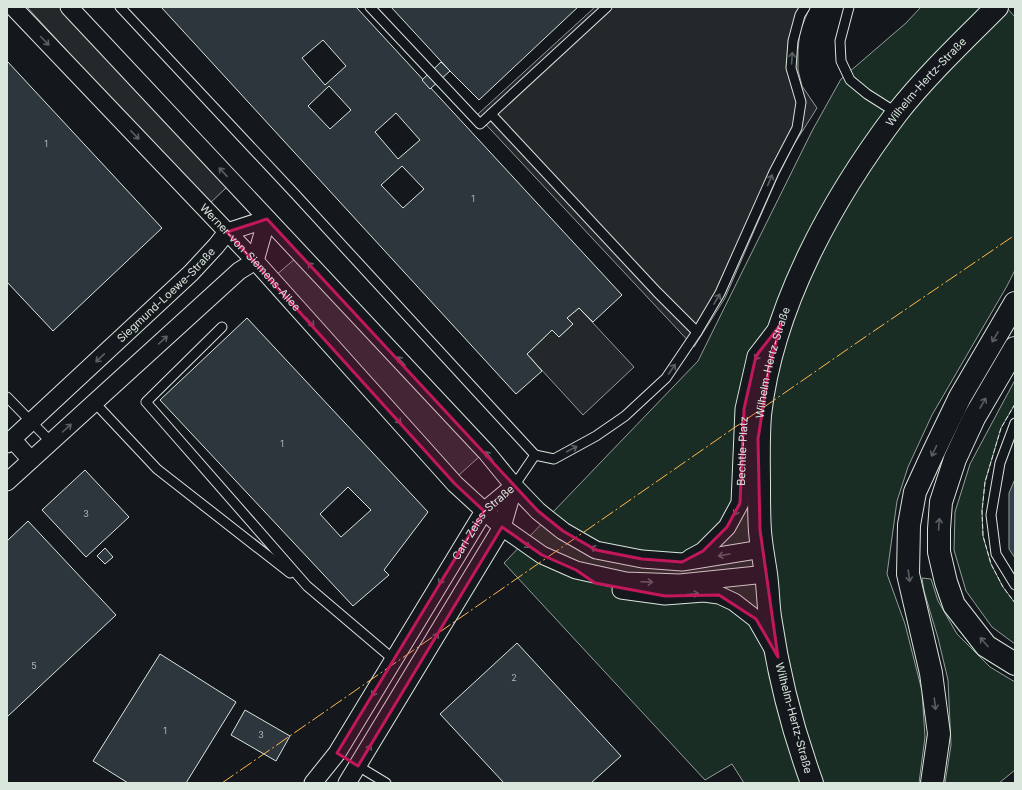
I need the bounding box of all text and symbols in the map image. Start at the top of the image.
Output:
street label: Wilhelm-Hertz-Straße [883,35,969,129]
one-way arrow [40,36,50,46]
one-way arrow [788,52,795,65]
one-way arrow [130,130,140,140]
house number: 1 [44,138,48,149]
one-way arrow [218,167,228,177]
one-way arrow [767,174,774,186]
house number: 1 [471,193,475,204]
street label: Werner-von-Siemens-Allee [197,201,304,314]
street label: Siegmund-Loewe-Straße [114,245,218,345]
one-way arrow [307,262,316,272]
one-way arrow [713,293,721,305]
street label: Wilhelm-Hertz-Straße [753,305,793,419]
one-way arrow [305,317,314,327]
one-way arrow [991,331,999,343]
one-way arrow [158,336,168,345]
one-way arrow [754,349,762,361]
one-way arrow [95,353,105,362]
one-way arrow [396,356,405,366]
one-way arrow [668,364,676,375]
one-way arrow [979,397,987,409]
one-way arrow [392,414,401,424]
street label: Bechtle-Platz [734,416,751,486]
one-way arrow [62,423,72,432]
house number: 1 [280,438,284,449]
one-way arrow [565,445,577,453]
one-way arrow [930,445,937,457]
one-way arrow [485,451,494,462]
street label: Carl-Zeiss-Straße [449,482,517,563]
one-way arrow [732,503,740,515]
house number: 3 [83,508,89,519]
one-way arrow [936,518,943,531]
one-way arrow [519,540,530,548]
one-way arrow [590,544,602,552]
one-way arrow [718,551,731,559]
one-way arrow [905,569,913,582]
one-way arrow [437,573,445,585]
one-way arrow [640,578,653,586]
one-way arrow [686,590,699,597]
one-way arrow [431,633,439,644]
one-way arrow [979,637,988,647]
house number: 5 [31,660,37,671]
street label: Wilhelm-Hertz-Straße [772,661,816,775]
house number: 2 [511,672,517,683]
one-way arrow [370,685,378,697]
one-way arrow [931,697,939,710]
house number: 1 [163,725,167,736]
house number: 3 [258,729,264,740]
one-way arrow [364,744,372,756]

